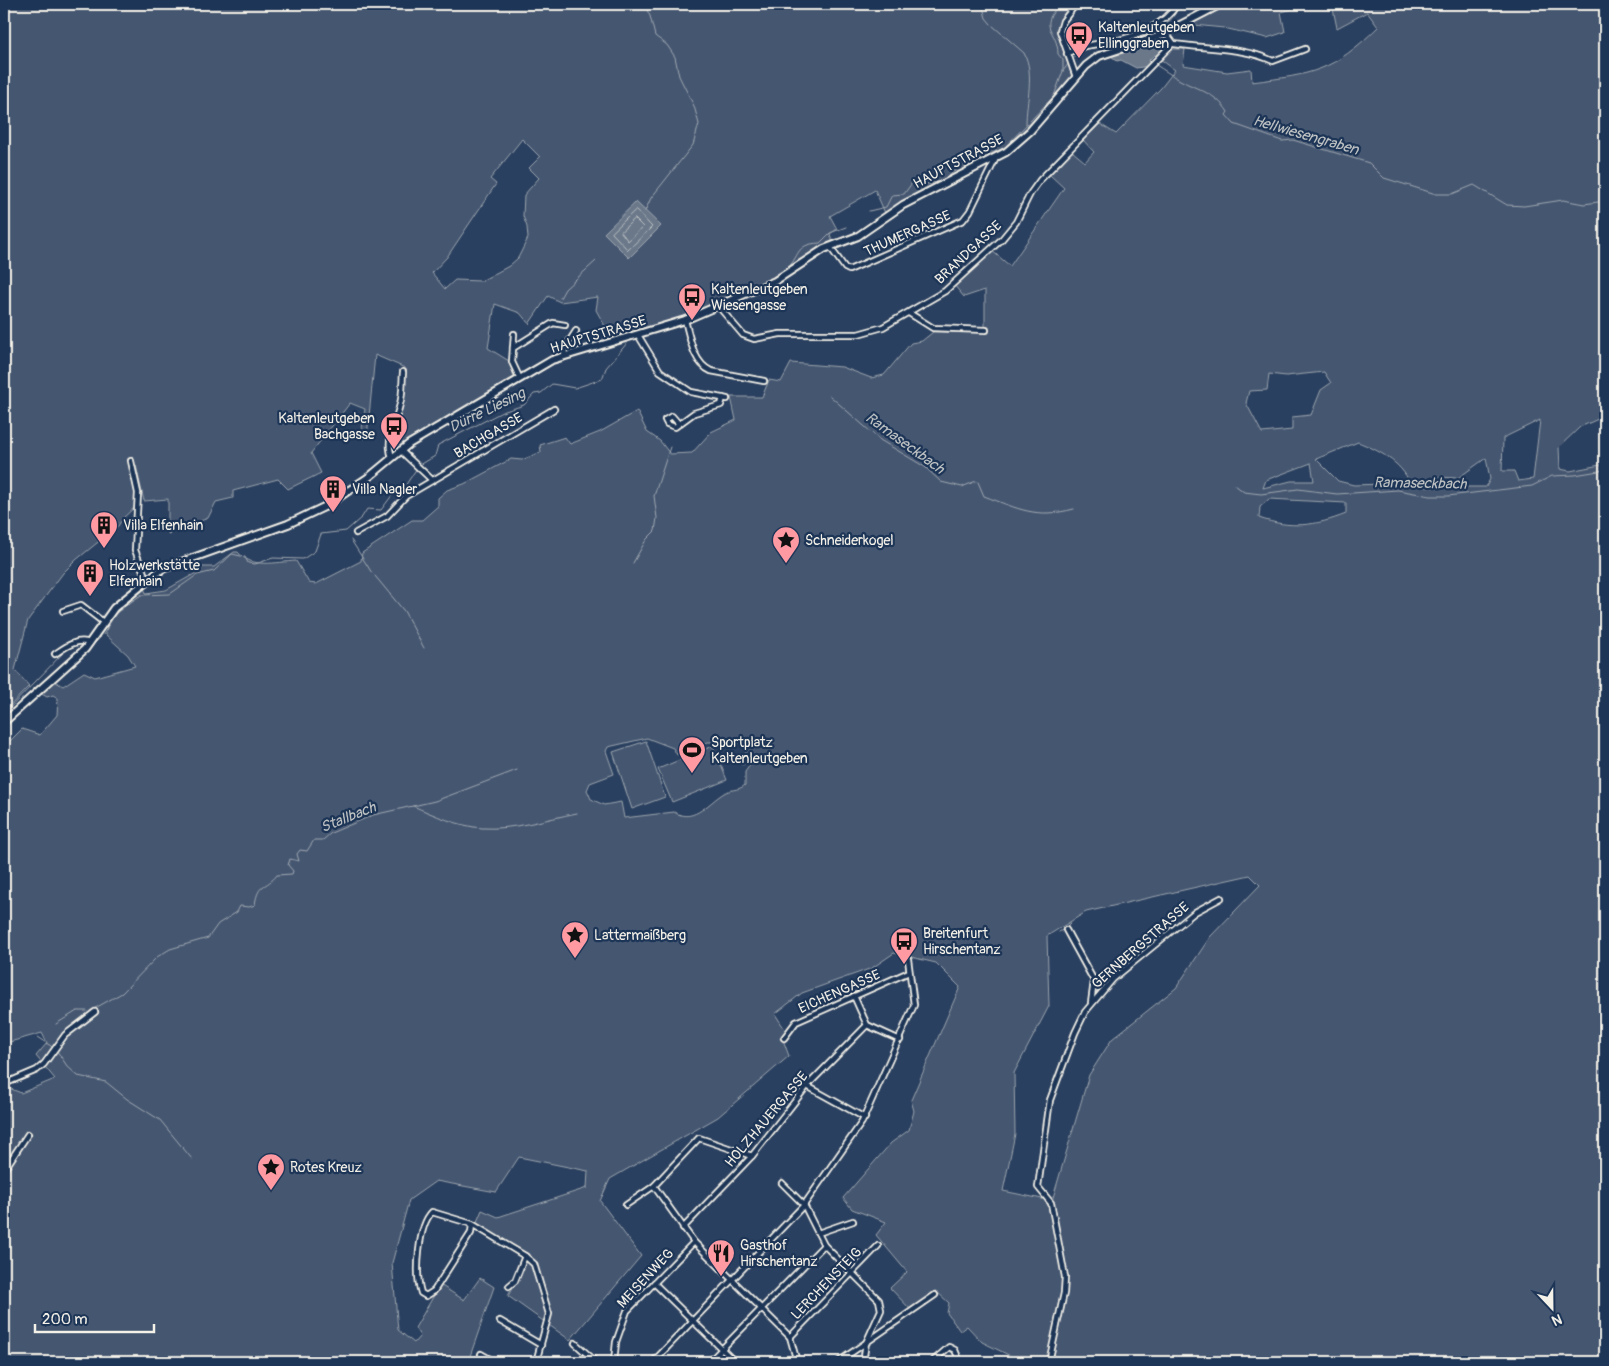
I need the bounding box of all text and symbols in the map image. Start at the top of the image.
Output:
place label: Kaltenleutgeben Ellinggraben [1098,19,1195,52]
bus stop icon: Kaltenleutgeben Ellinggraben [1064,20,1094,59]
water label: Hellwiesengraben [1251,111,1362,160]
street label: HAUPTSTRASSE [910,131,1006,192]
street label: THUMERGASSE [861,207,953,260]
street label: BRANDGASSE [931,217,1005,288]
place label: Kaltenleutgeben Wiesengasse [711,281,808,314]
bus stop icon: Kaltenleutgeben Wiesengasse [677,282,707,321]
street label: HAUPTSTRASSE [548,312,648,357]
water label: Dürre Liesing [446,383,530,437]
water label: Ramaseckbach [862,408,949,479]
street label: BACHGASSE [451,409,526,462]
place label: Kaltenleutgeben Bachgasse [278,410,375,443]
bus stop icon: Kaltenleutgeben Bachgasse [379,411,409,450]
water label: Ramaseckbach [1373,473,1468,494]
building icon: Villa Nagler [318,474,348,513]
place label: Villa Nagler [352,481,417,498]
building icon: Villa Elfenhain [89,510,119,549]
place label: Villa Elfenhain [123,517,204,534]
place icon: Schneiderkogel [771,525,801,564]
place label: Schneiderkogel [805,532,894,549]
place label: Holzwerkstätte Elfenhain [109,557,200,590]
building icon: Holzwerkstätte Elfenhain [75,558,105,597]
place label: Sportplatz Kaltenleutgeben [711,734,808,767]
sports icon: Sportplatz Kaltenleutgeben [677,735,707,774]
water label: Stallbach [318,797,379,837]
street label: GERNBERGSTRASSE [1088,898,1192,992]
place icon: Lattermaißberg [560,920,590,959]
place label: Breitenfurt Hirschentanz [923,925,1001,958]
bus stop icon: Breitenfurt Hirschentanz [889,926,919,965]
place label: Lattermaißberg [594,927,686,944]
street label: EICHENGASSE [796,966,883,1017]
street label: HOLZHAUERGASSE [721,1068,811,1171]
place icon: Rotes Kreuz [256,1152,286,1191]
place label: Rotes Kreuz [290,1159,362,1176]
place label: Gasthof Hirschentanz [740,1237,818,1270]
restaurant icon: Gasthof Hirschentanz [706,1238,736,1277]
street label: LERCHENSTEIG [788,1244,865,1323]
street label: MEISENWEG [614,1245,677,1312]
north arrow [1526,1284,1576,1334]
scale bar [35,1301,154,1333]
text: 200 m [42,1310,87,1329]
text: N [1549,1310,1564,1329]

